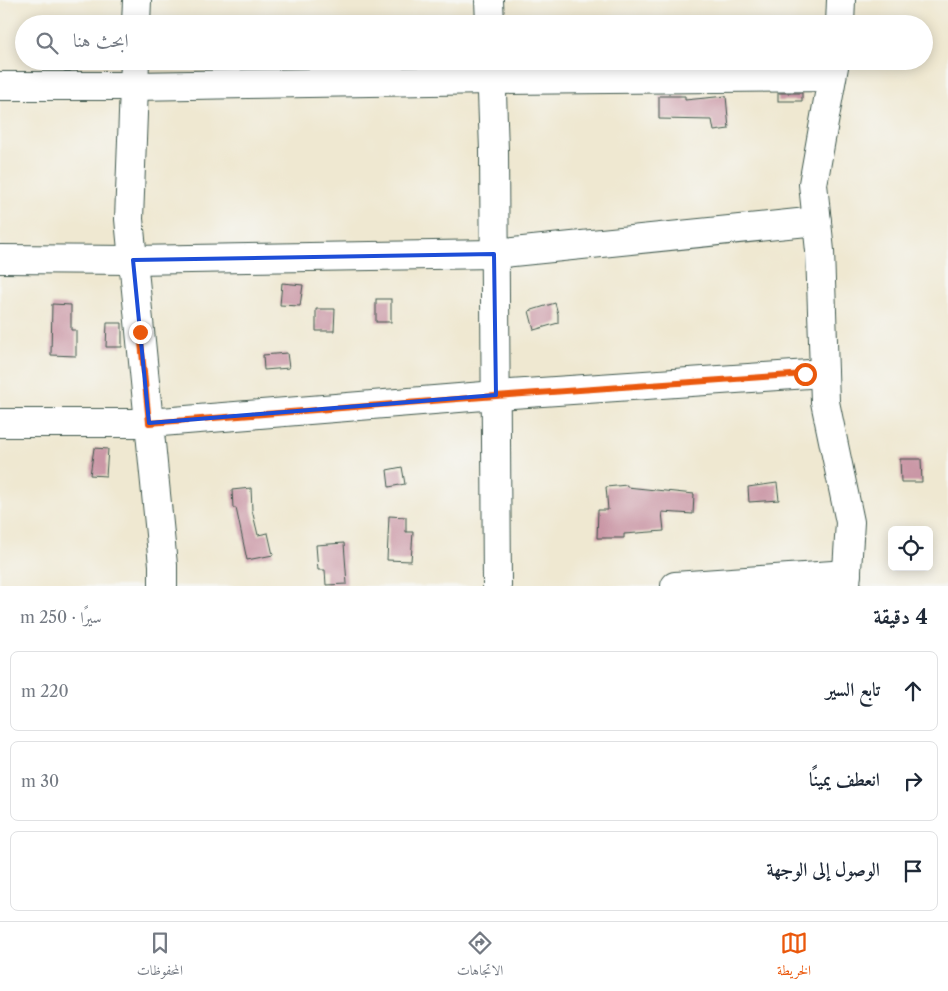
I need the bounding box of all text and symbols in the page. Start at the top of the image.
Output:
search box [15,15,933,70]
icon: search [33,29,61,57]
text: ابحث هنا [73,29,129,52]
route end [129,321,152,344]
route start [794,363,817,386]
map controls [888,526,933,571]
button: locate [888,526,933,571]
text: 4 دقيقة [874,604,928,629]
text: سيرًا · 250 m [20,607,102,627]
icon: ahead [899,677,927,705]
text: تابع السير [826,678,880,701]
text: 220 m [21,681,69,701]
icon: right [899,767,927,795]
text: انعطف يمينًا [809,768,880,791]
text: 30 m [21,771,59,791]
icon: arrive [899,857,927,885]
text: الوصول إلى الوجهة [766,858,880,881]
tab: المحفوظات [137,929,183,984]
tab: الاتجاهات [457,929,503,984]
tab: الخريطة [777,929,811,984]

